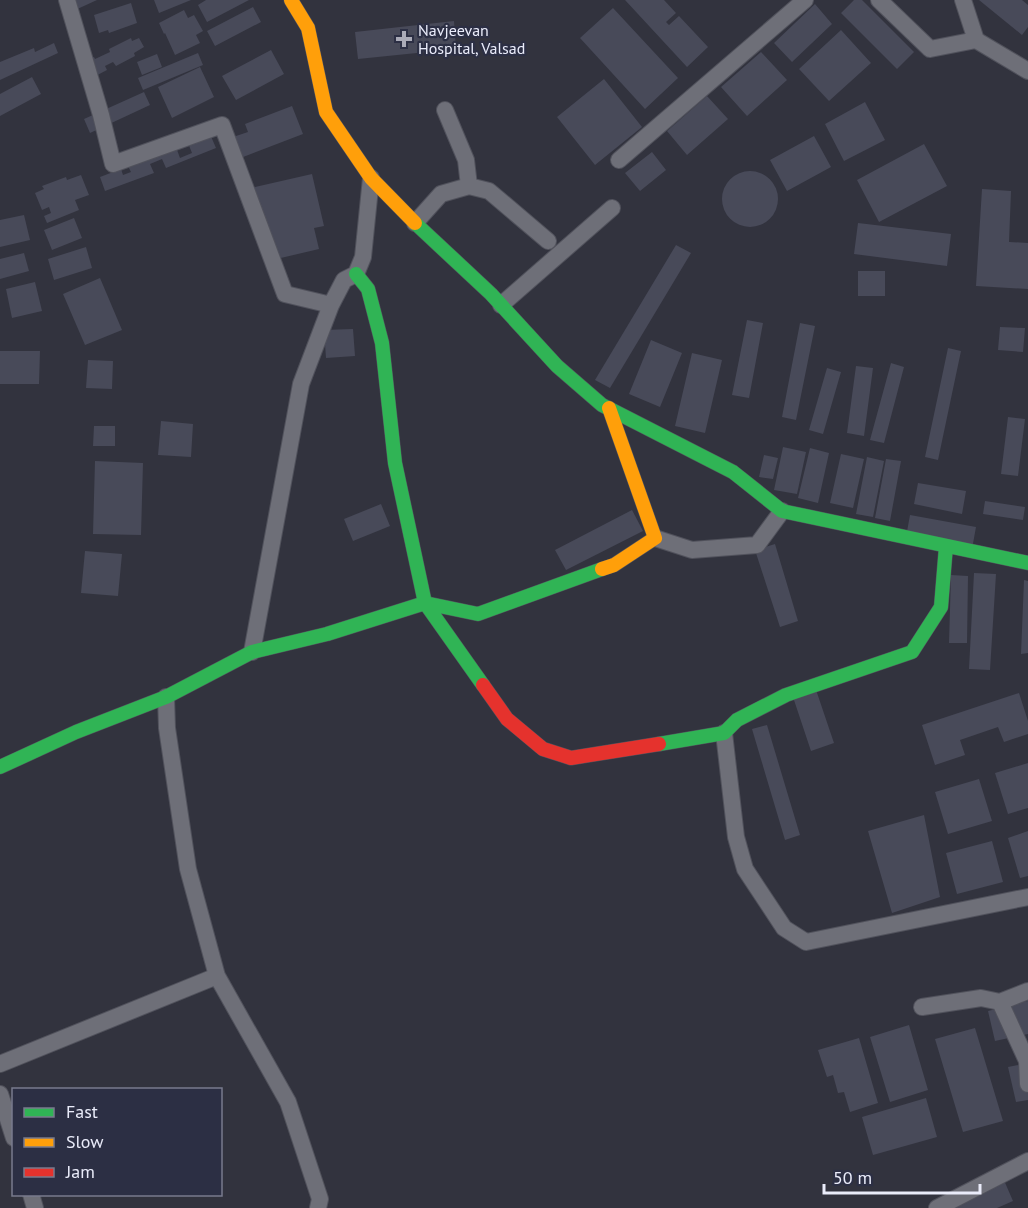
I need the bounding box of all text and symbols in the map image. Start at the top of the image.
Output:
place label: Navjeevan Hospital, Valsad [418,20,525,58]
marker: Navjeevan Hospital, Valsad [395,30,413,48]
legend [12,1088,222,1196]
text: Fast [66,1100,98,1123]
text: Slow [66,1130,104,1153]
scale bar [824,1157,980,1195]
text: Jam [65,1160,95,1183]
text: 50 m [833,1166,872,1189]

